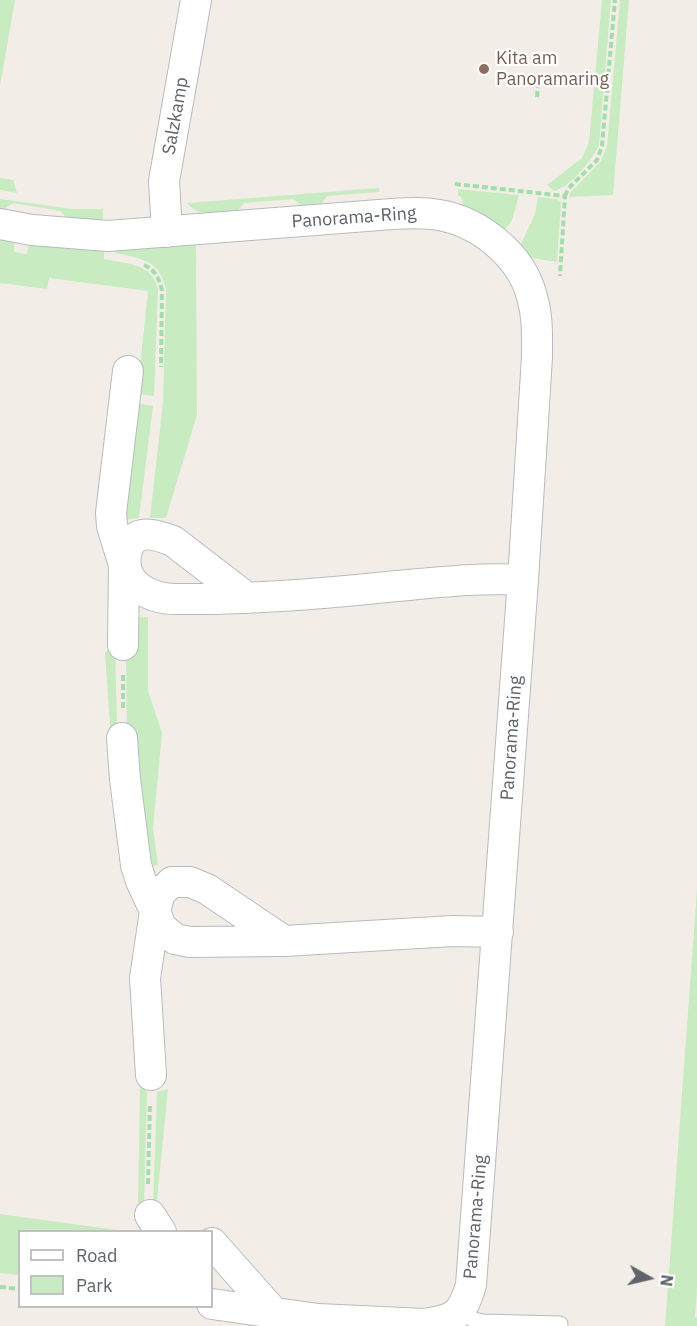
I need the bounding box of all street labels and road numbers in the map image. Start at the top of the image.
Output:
street label: Salzkamp [159,75,193,157]
street label: Panorama-Ring [291,203,417,233]
street label: Panorama-Ring [497,675,527,801]
street label: Panorama-Ring [460,1154,492,1280]

